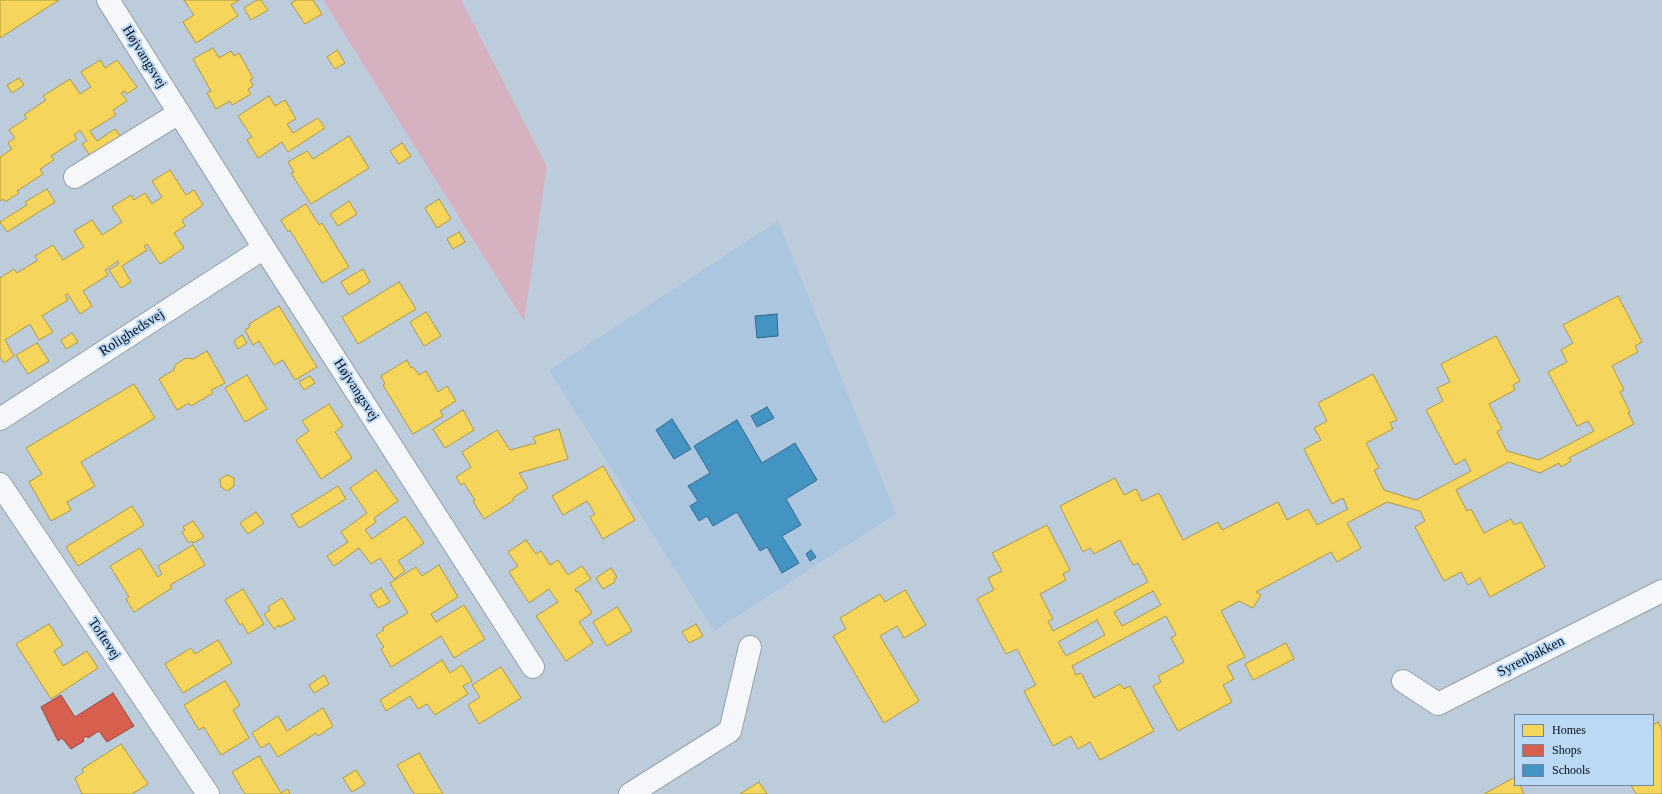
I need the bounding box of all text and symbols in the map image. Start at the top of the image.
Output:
street label: Højvangsvej [118,23,170,91]
street label: Rolighedsvej [96,306,168,360]
street label: Højvangsvej [330,356,382,424]
street label: Toftevej [84,615,124,663]
street label: Syrenbakken [1495,633,1567,681]
legend [1514,714,1654,786]
text: Homes [1552,723,1586,737]
text: Shops [1552,743,1581,757]
text: Schools [1552,763,1590,777]

